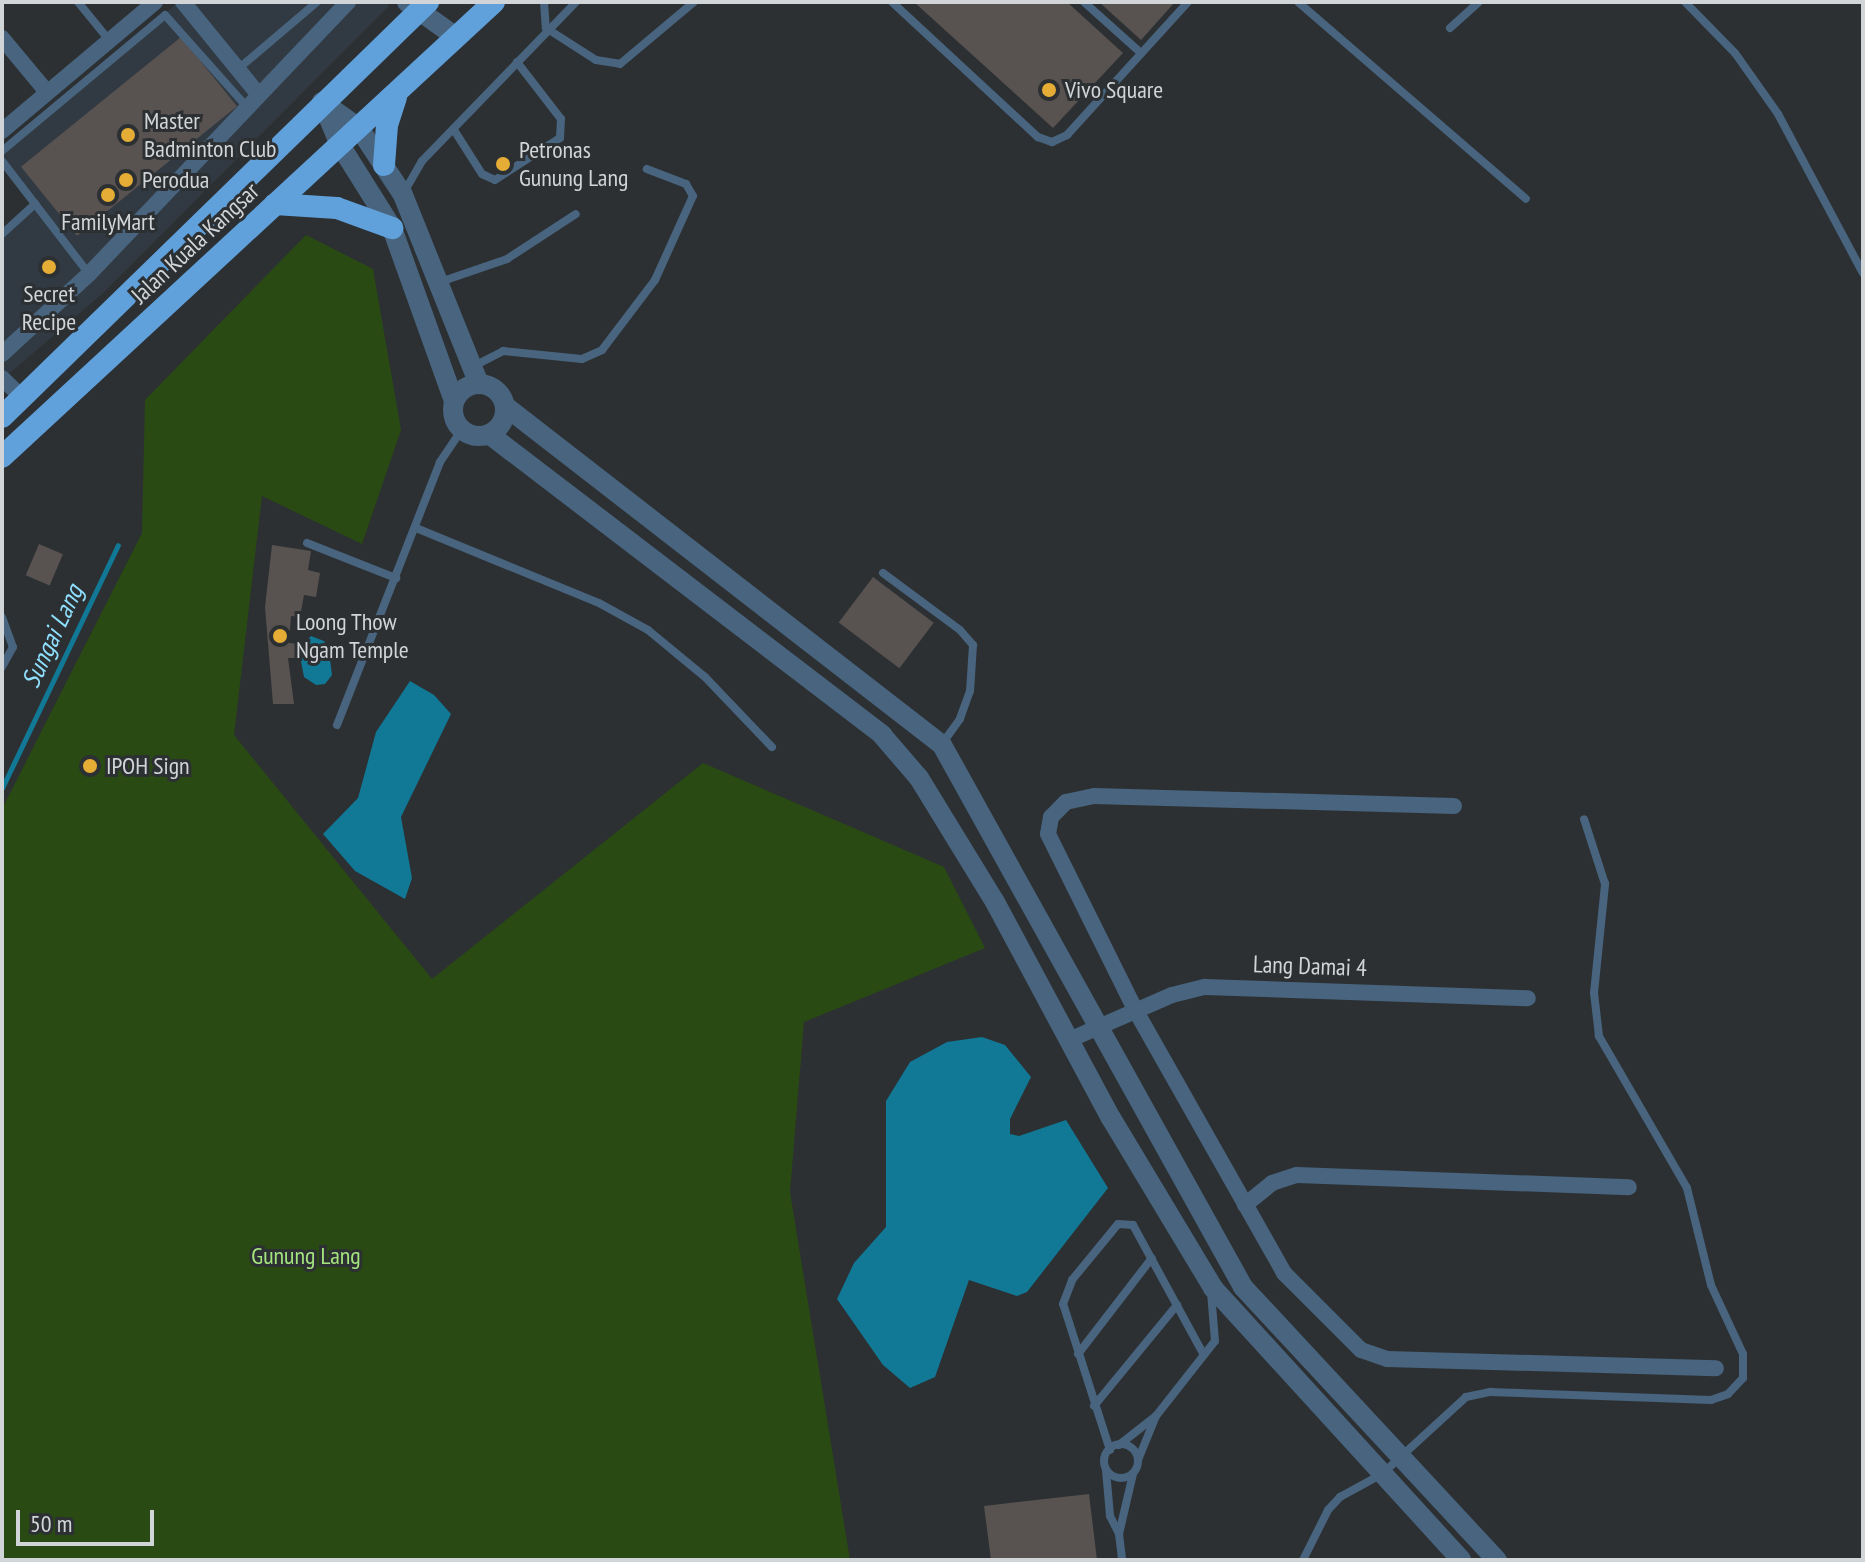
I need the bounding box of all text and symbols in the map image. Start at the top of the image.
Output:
place label: Vivo Square [1065,76,1163,104]
marker: Vivo Square [1040,81,1058,99]
place label: Master Badminton Club [144,107,276,163]
marker: Master Badminton Club [119,126,137,144]
place label: Petronas Gunung Lang [519,136,628,192]
marker: Petronas Gunung Lang [494,155,512,173]
place label: Perodua [142,166,209,194]
marker: Perodua [117,171,135,189]
street label: Jalan Kuala Kangsar [125,177,265,309]
marker: FamilyMart [99,186,117,204]
place label: FamilyMart [61,208,155,236]
marker: Secret Recipe [40,258,58,276]
place label: Secret Recipe [22,280,76,336]
water label: Sungai Lang [15,580,89,692]
place label: Loong Thow Ngam Temple [296,608,409,664]
marker: Loong Thow Ngam Temple [271,627,289,645]
place label: IPOH Sign [106,752,190,780]
marker: IPOH Sign [81,757,99,775]
street label: Lang Damai 4 [1253,950,1367,982]
park label: Gunung Lang [251,1242,361,1270]
scale bar [20,1494,158,1544]
text: 50 m [30,1508,72,1539]

